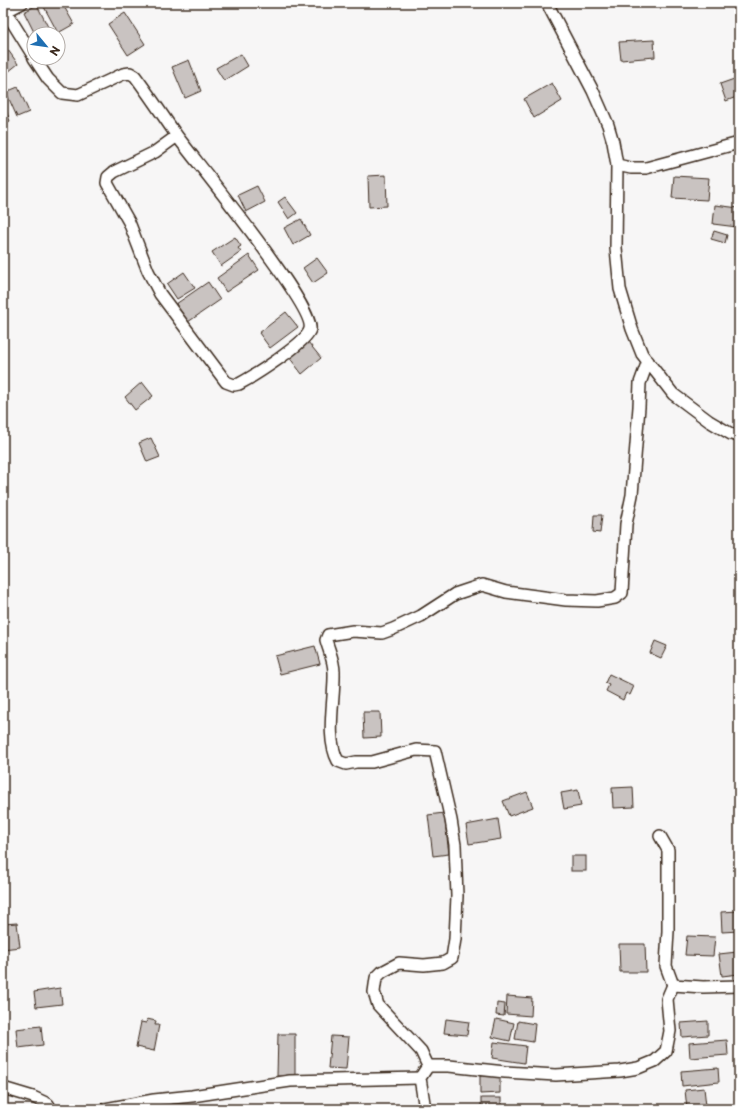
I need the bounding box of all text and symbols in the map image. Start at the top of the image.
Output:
north arrow [26,26,66,66]
text: N [45,43,65,59]

